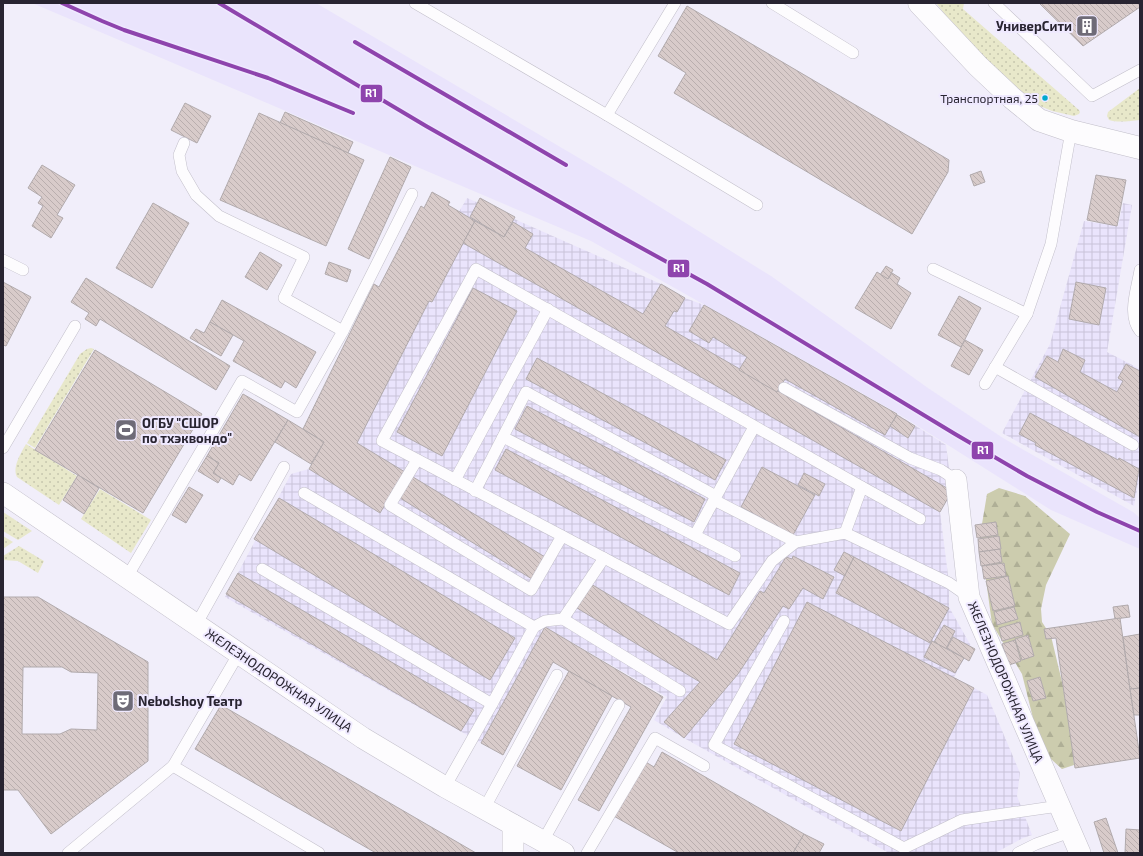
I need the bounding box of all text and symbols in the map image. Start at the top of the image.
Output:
building icon: УниверСити [1074,13,1100,39]
place label: УниверСити [996,18,1072,34]
line badge: R1 [360,84,383,103]
text: R1 [365,86,377,99]
place label: Транспортная, 25 [940,91,1038,105]
marker: Транспортная, 25 [1040,93,1050,103]
line badge: R1 [667,259,690,278]
text: R1 [673,261,685,274]
place label: ОГБУ "СШОР по тхэквондо" [142,415,232,446]
sports icon: ОГБУ "СШОР по тхэквондо" [113,417,139,443]
line badge: R1 [971,441,994,460]
text: R1 [977,443,989,456]
street label: ЖЕЛЕЗНОДОРОЖНАЯ УЛИЦА [965,599,1047,765]
street label: ЖЕЛЕЗНОДОРОЖНАЯ УЛИЦА [203,625,355,735]
theatre icon: Nebolshoy Театр [110,688,136,714]
place label: Nebolshoy Театр [138,693,242,709]

